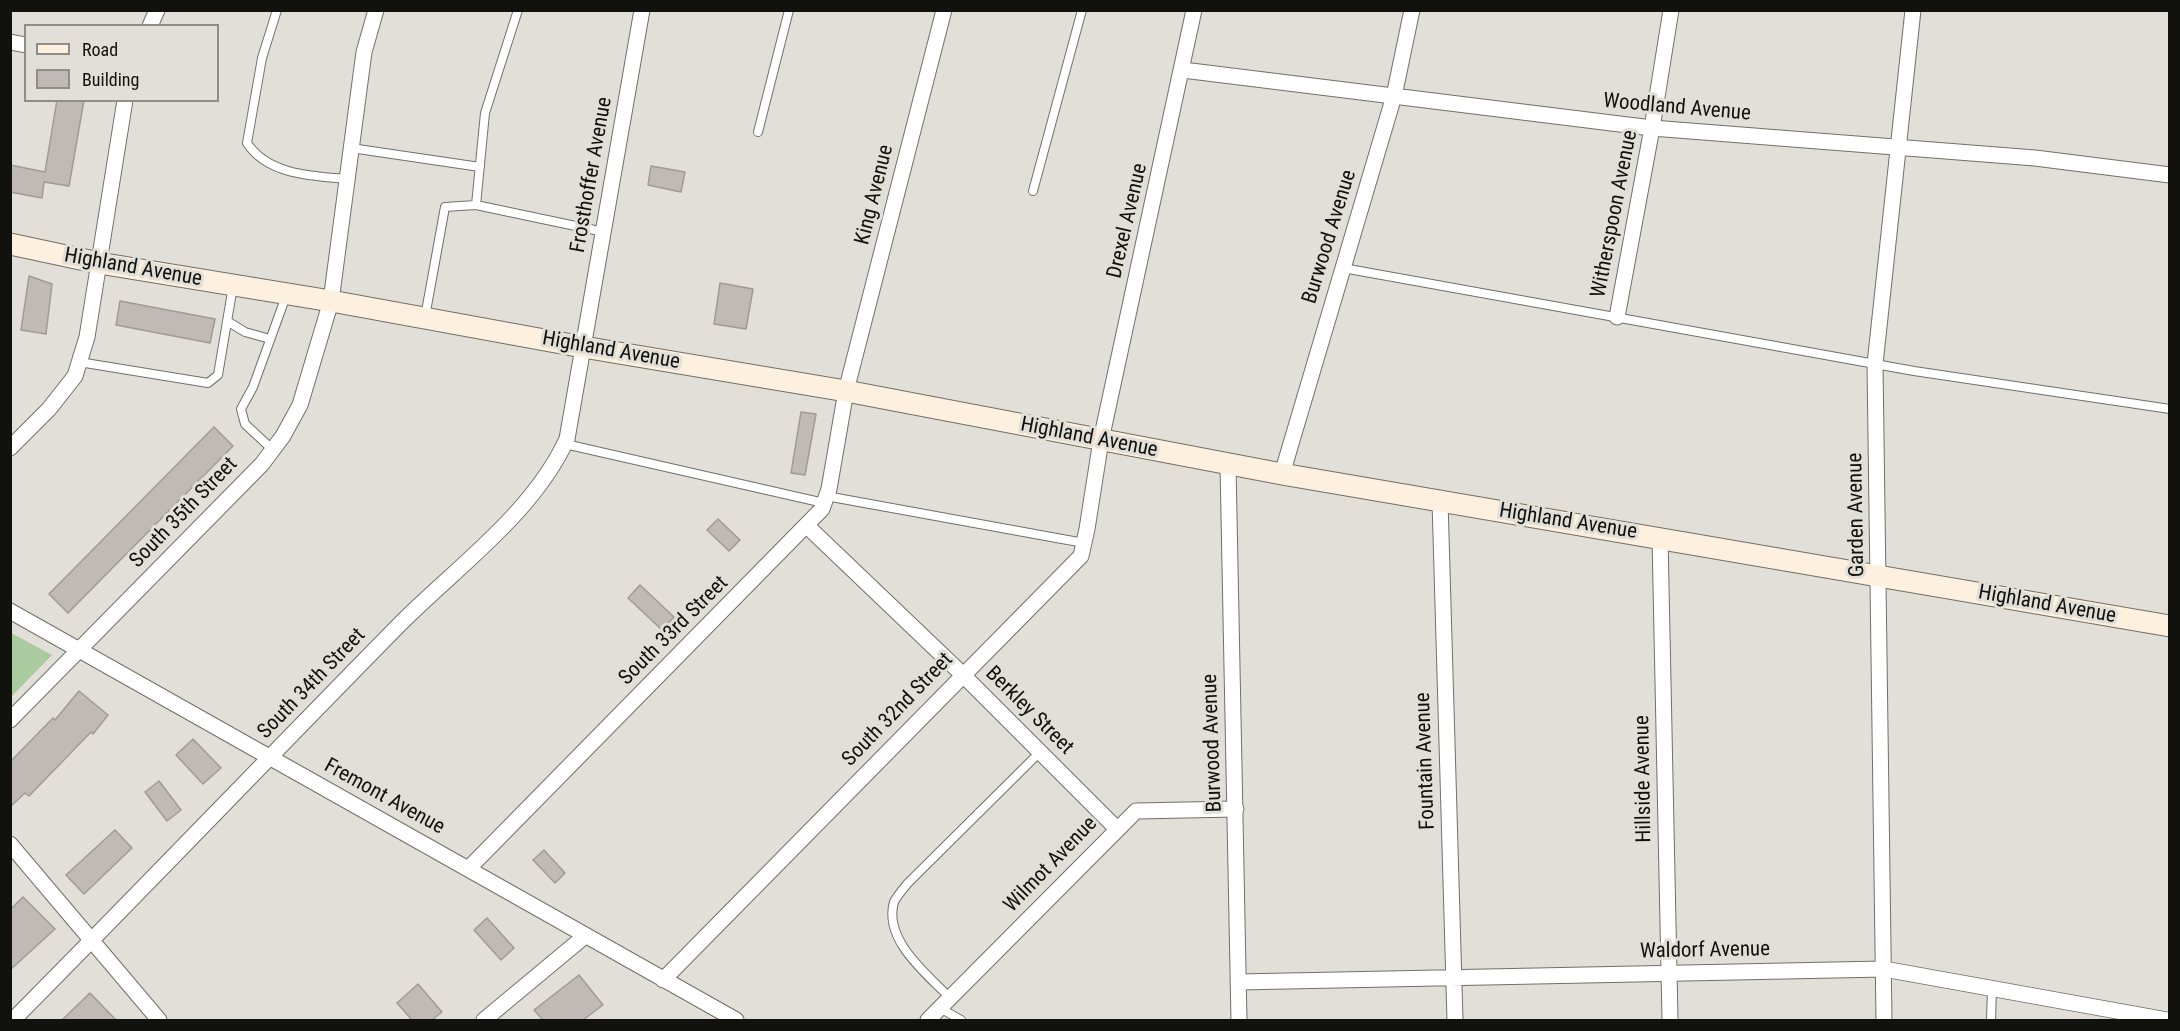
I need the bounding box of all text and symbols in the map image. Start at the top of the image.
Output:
legend [24,24,219,102]
text: Road [82,39,118,60]
text: Building [82,69,139,90]
street label: Woodland Avenue [1602,89,1752,127]
street label: Frosthoffer Avenue [566,95,618,255]
street label: Witherspoon Avenue [1586,128,1644,300]
street label: King Avenue [850,142,900,248]
street label: Drexel Avenue [1103,161,1153,281]
street label: Burwood Avenue [1298,167,1362,307]
street label: Highland Avenue [62,244,204,292]
street label: Highland Avenue [540,327,682,375]
street label: Highland Avenue [1018,412,1160,464]
street label: South 35th Street [125,453,243,573]
street label: Garden Avenue [1843,453,1871,577]
street label: Highland Avenue [1497,499,1639,545]
street label: South 33rd Street [614,571,734,691]
street label: Highland Avenue [1976,581,2118,629]
street label: South 34th Street [253,624,371,744]
street label: South 32nd Street [837,648,959,772]
street label: Berkley Street [980,662,1078,760]
street label: Burwood Avenue [1198,673,1228,813]
street label: Fountain Avenue [1411,692,1441,830]
street label: Hillside Avenue [1630,715,1658,843]
street label: Fremont Avenue [319,754,449,840]
street label: Wilmot Avenue [999,812,1103,918]
street label: Waldorf Avenue [1640,937,1770,965]

